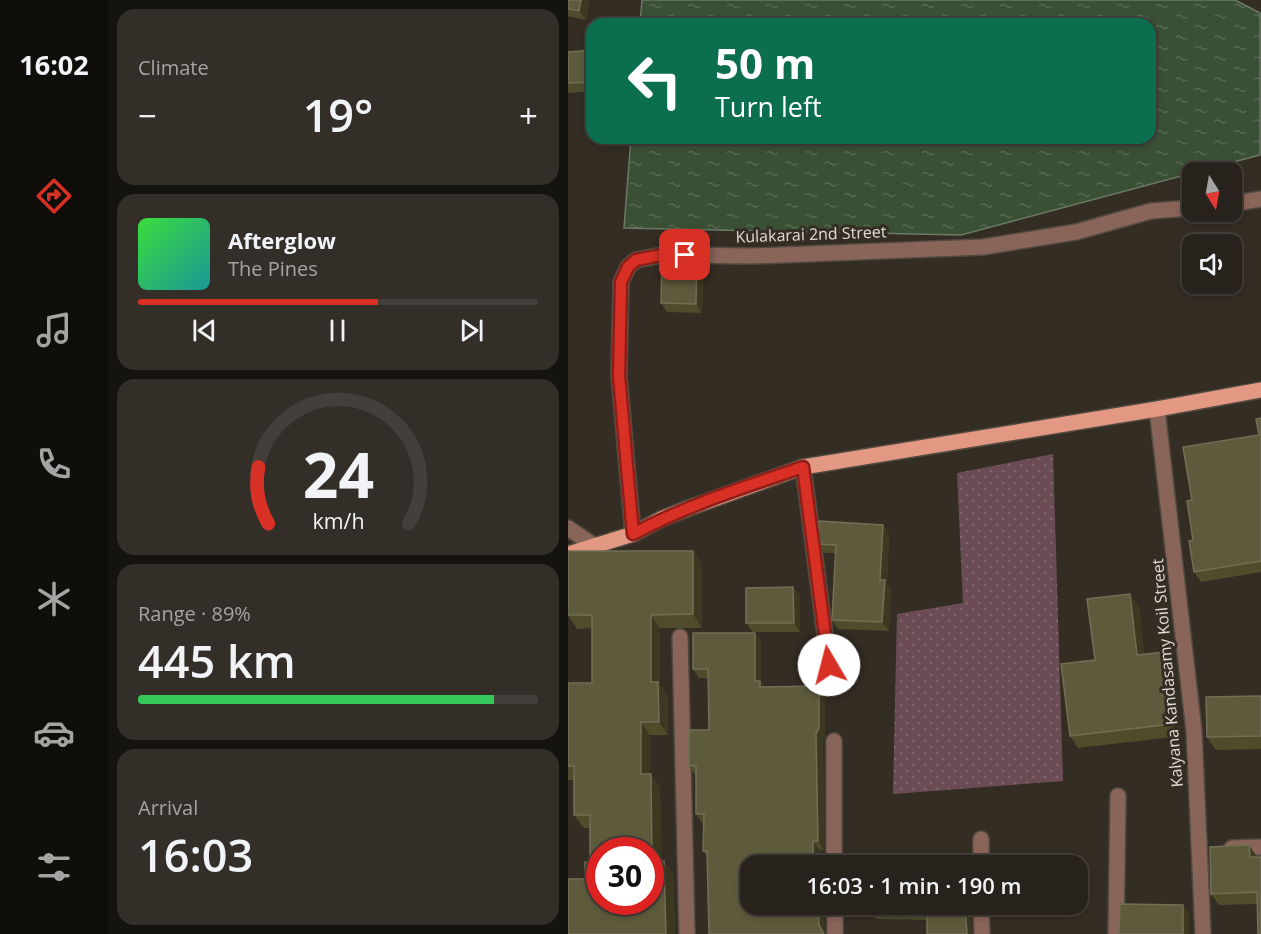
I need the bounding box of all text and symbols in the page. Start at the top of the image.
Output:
text: 50 m [715,34,815,91]
icon: left [616,42,694,120]
text: 16:02 [19,46,89,83]
text: Climate [138,54,209,81]
text: 19° [303,84,373,145]
text: Turn left [715,88,822,125]
text: − [138,93,157,138]
text: + [519,93,538,138]
north arrow [1182,162,1242,222]
map controls [1182,162,1242,294]
icon: directions [33,175,75,217]
street label: Kulakarai 2nd Street [735,220,887,248]
text: Afterglow [228,225,336,255]
pin [659,229,710,280]
button: sound [1182,234,1242,294]
icon: arrive [668,238,701,271]
text: The Pines [228,255,318,282]
icon: music [33,309,75,351]
icon: previous [188,314,221,347]
icon: pause [321,314,354,347]
icon: next [455,314,488,347]
text: 24 [302,431,374,516]
icon: phone [33,443,75,485]
text: km/h [312,506,364,535]
street label: Kalyana Kandasamy Koil Street [1146,557,1188,788]
icon: climate [33,578,75,620]
text: Range · 89% [138,600,251,627]
text: 445 km [138,630,296,691]
position arrow [797,633,861,697]
icon: car [33,712,75,754]
text: Arrival [138,794,198,821]
text: 16:03 [138,824,253,885]
speed limit sign: 30 [586,837,664,915]
icon: filters [33,846,75,888]
text: 16:03 · 1 min · 190 m [806,870,1022,900]

